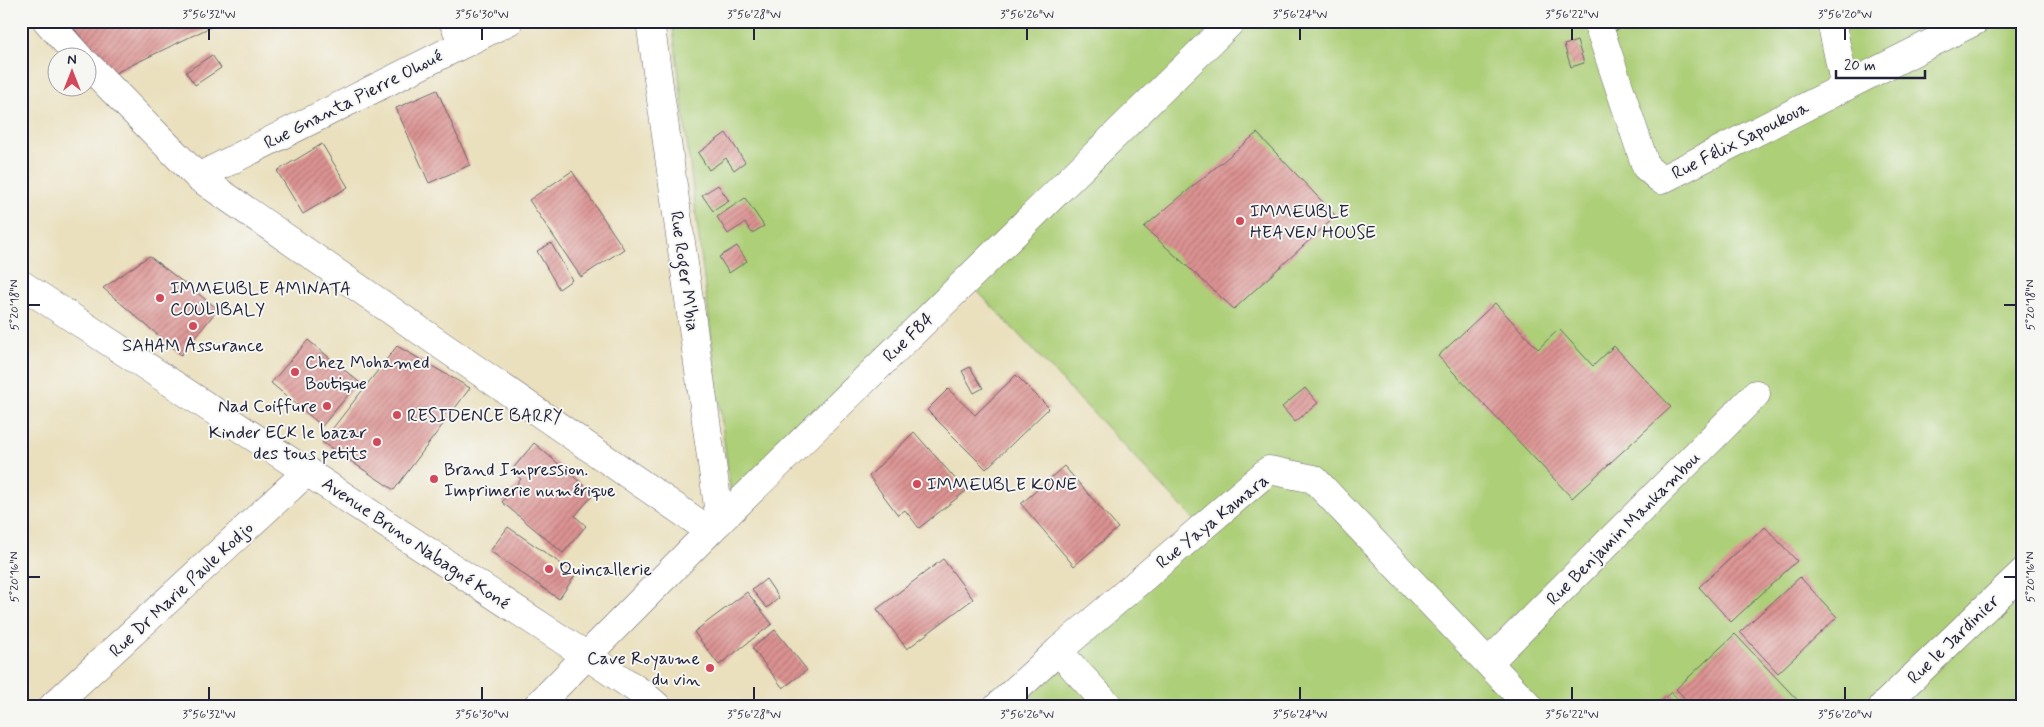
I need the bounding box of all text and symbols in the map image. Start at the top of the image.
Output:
text: 3°56'32"W [183,7,236,23]
text: 3°56'30"W [455,7,509,23]
text: 3°56'28"W [727,7,781,23]
text: 3°56'26"W [1000,7,1054,23]
text: 3°56'24"W [1273,7,1327,23]
text: 3°56'22"W [1545,7,1599,23]
text: 3°56'20"W [1818,7,1872,23]
street label: Rue Gnanta Pierre Ohoué [260,44,447,155]
north arrow [48,48,98,98]
scale bar [1836,48,1925,80]
text: N [67,51,77,69]
text: 20 m [1844,56,1876,76]
street label: Rue Félix Sapoukoua [1668,96,1813,186]
place label: IMMEUBLE HEAVEN HOUSE [1250,200,1376,245]
street label: Rue Roger M'bia [662,210,704,333]
marker: IMMEUBLE HEAVEN HOUSE [1234,215,1246,227]
place label: IMMEUBLE AMINATA COULIBALY [170,277,351,322]
text: 5°20'18"N [7,280,23,330]
text: 5°20'18"N [2023,280,2039,330]
marker: IMMEUBLE AMINATA COULIBALY [154,292,166,304]
street label: Rue F84 [878,307,939,368]
marker: SAHAM Assurance [187,320,199,332]
place label: SAHAM Assurance [122,334,264,358]
place label: Chez Mohamed Boutique [305,351,430,396]
marker: Chez Mohamed Boutique [289,366,301,378]
place label: Nad Coiffure [218,395,317,419]
marker: Nad Coiffure [321,400,333,412]
place label: RESIDENCE BARRY [407,404,563,428]
marker: RESIDENCE BARRY [391,409,403,421]
place label: Kinder ECK le bazar des tous petits [209,421,367,466]
marker: Kinder ECK le bazar des tous petits [371,436,383,448]
street label: Rue Benjamin Mankambou [1541,446,1706,611]
place label: Brand Impression. Imprimerie numérique [444,458,616,503]
street label: Rue Yaya Kamara [1151,469,1274,575]
street label: Avenue Bruno Nabagné Koné [316,472,514,617]
marker: Brand Impression. Imprimerie numérique [428,473,440,485]
place label: IMMEUBLE KONE [927,473,1077,497]
marker: IMMEUBLE KONE [911,478,923,490]
street label: Rue Dr Marie Paule Kodjo [104,516,259,663]
text: 5°20'16"N [7,552,23,602]
text: 5°20'16"N [2023,552,2039,602]
place label: Quincallerie [559,558,652,582]
marker: Quincallerie [543,563,555,575]
street label: Rue le Jardinier [1902,589,2005,690]
place label: Cave Royaume du vin [587,647,700,692]
marker: Cave Royaume du vin [704,662,716,674]
text: 3°56'32"W [183,707,236,723]
text: 3°56'30"W [455,707,509,723]
text: 3°56'28"W [727,707,781,723]
text: 3°56'26"W [1000,707,1054,723]
text: 3°56'24"W [1273,707,1327,723]
text: 3°56'22"W [1545,707,1599,723]
text: 3°56'20"W [1818,707,1872,723]

